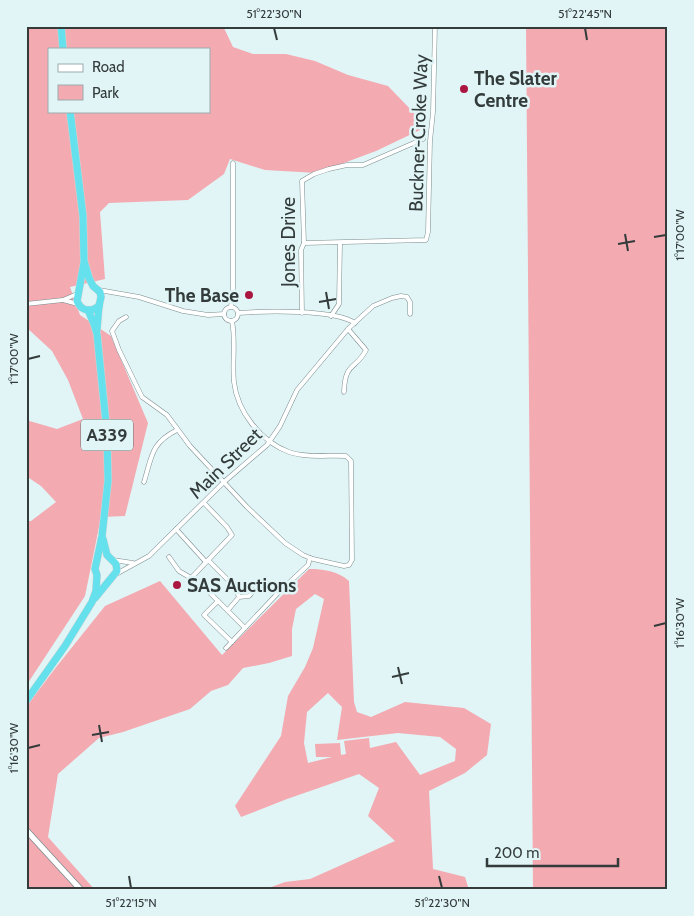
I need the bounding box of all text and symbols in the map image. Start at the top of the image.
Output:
text: 51°22'30"N [246,6,302,21]
text: 51°22'45"N [558,6,612,21]
legend [48,48,210,112]
street label: Buckner-Croke Way [404,53,433,212]
text: Road [92,58,125,76]
place label: The Slater Centre [474,67,557,112]
marker: The Slater Centre [458,83,470,95]
text: Park [92,84,119,102]
street label: Jones Drive [277,197,300,288]
text: 1°17'00"W [672,209,687,261]
place label: The Base [165,284,239,307]
marker: The Base [243,289,255,301]
text: 1°17'00"W [6,333,21,385]
road number: A339 [81,420,133,450]
street label: Main Street [184,423,267,504]
place label: SAS Auctions [187,574,296,597]
marker: SAS Auctions [171,579,183,591]
text: 1°16'30"W [672,597,687,648]
text: 1°16'30"W [6,722,21,773]
scale bar [487,836,618,868]
text: 200 m [494,844,539,862]
text: 51°22'15"N [105,895,157,910]
text: 51°22'30"N [414,895,470,910]

